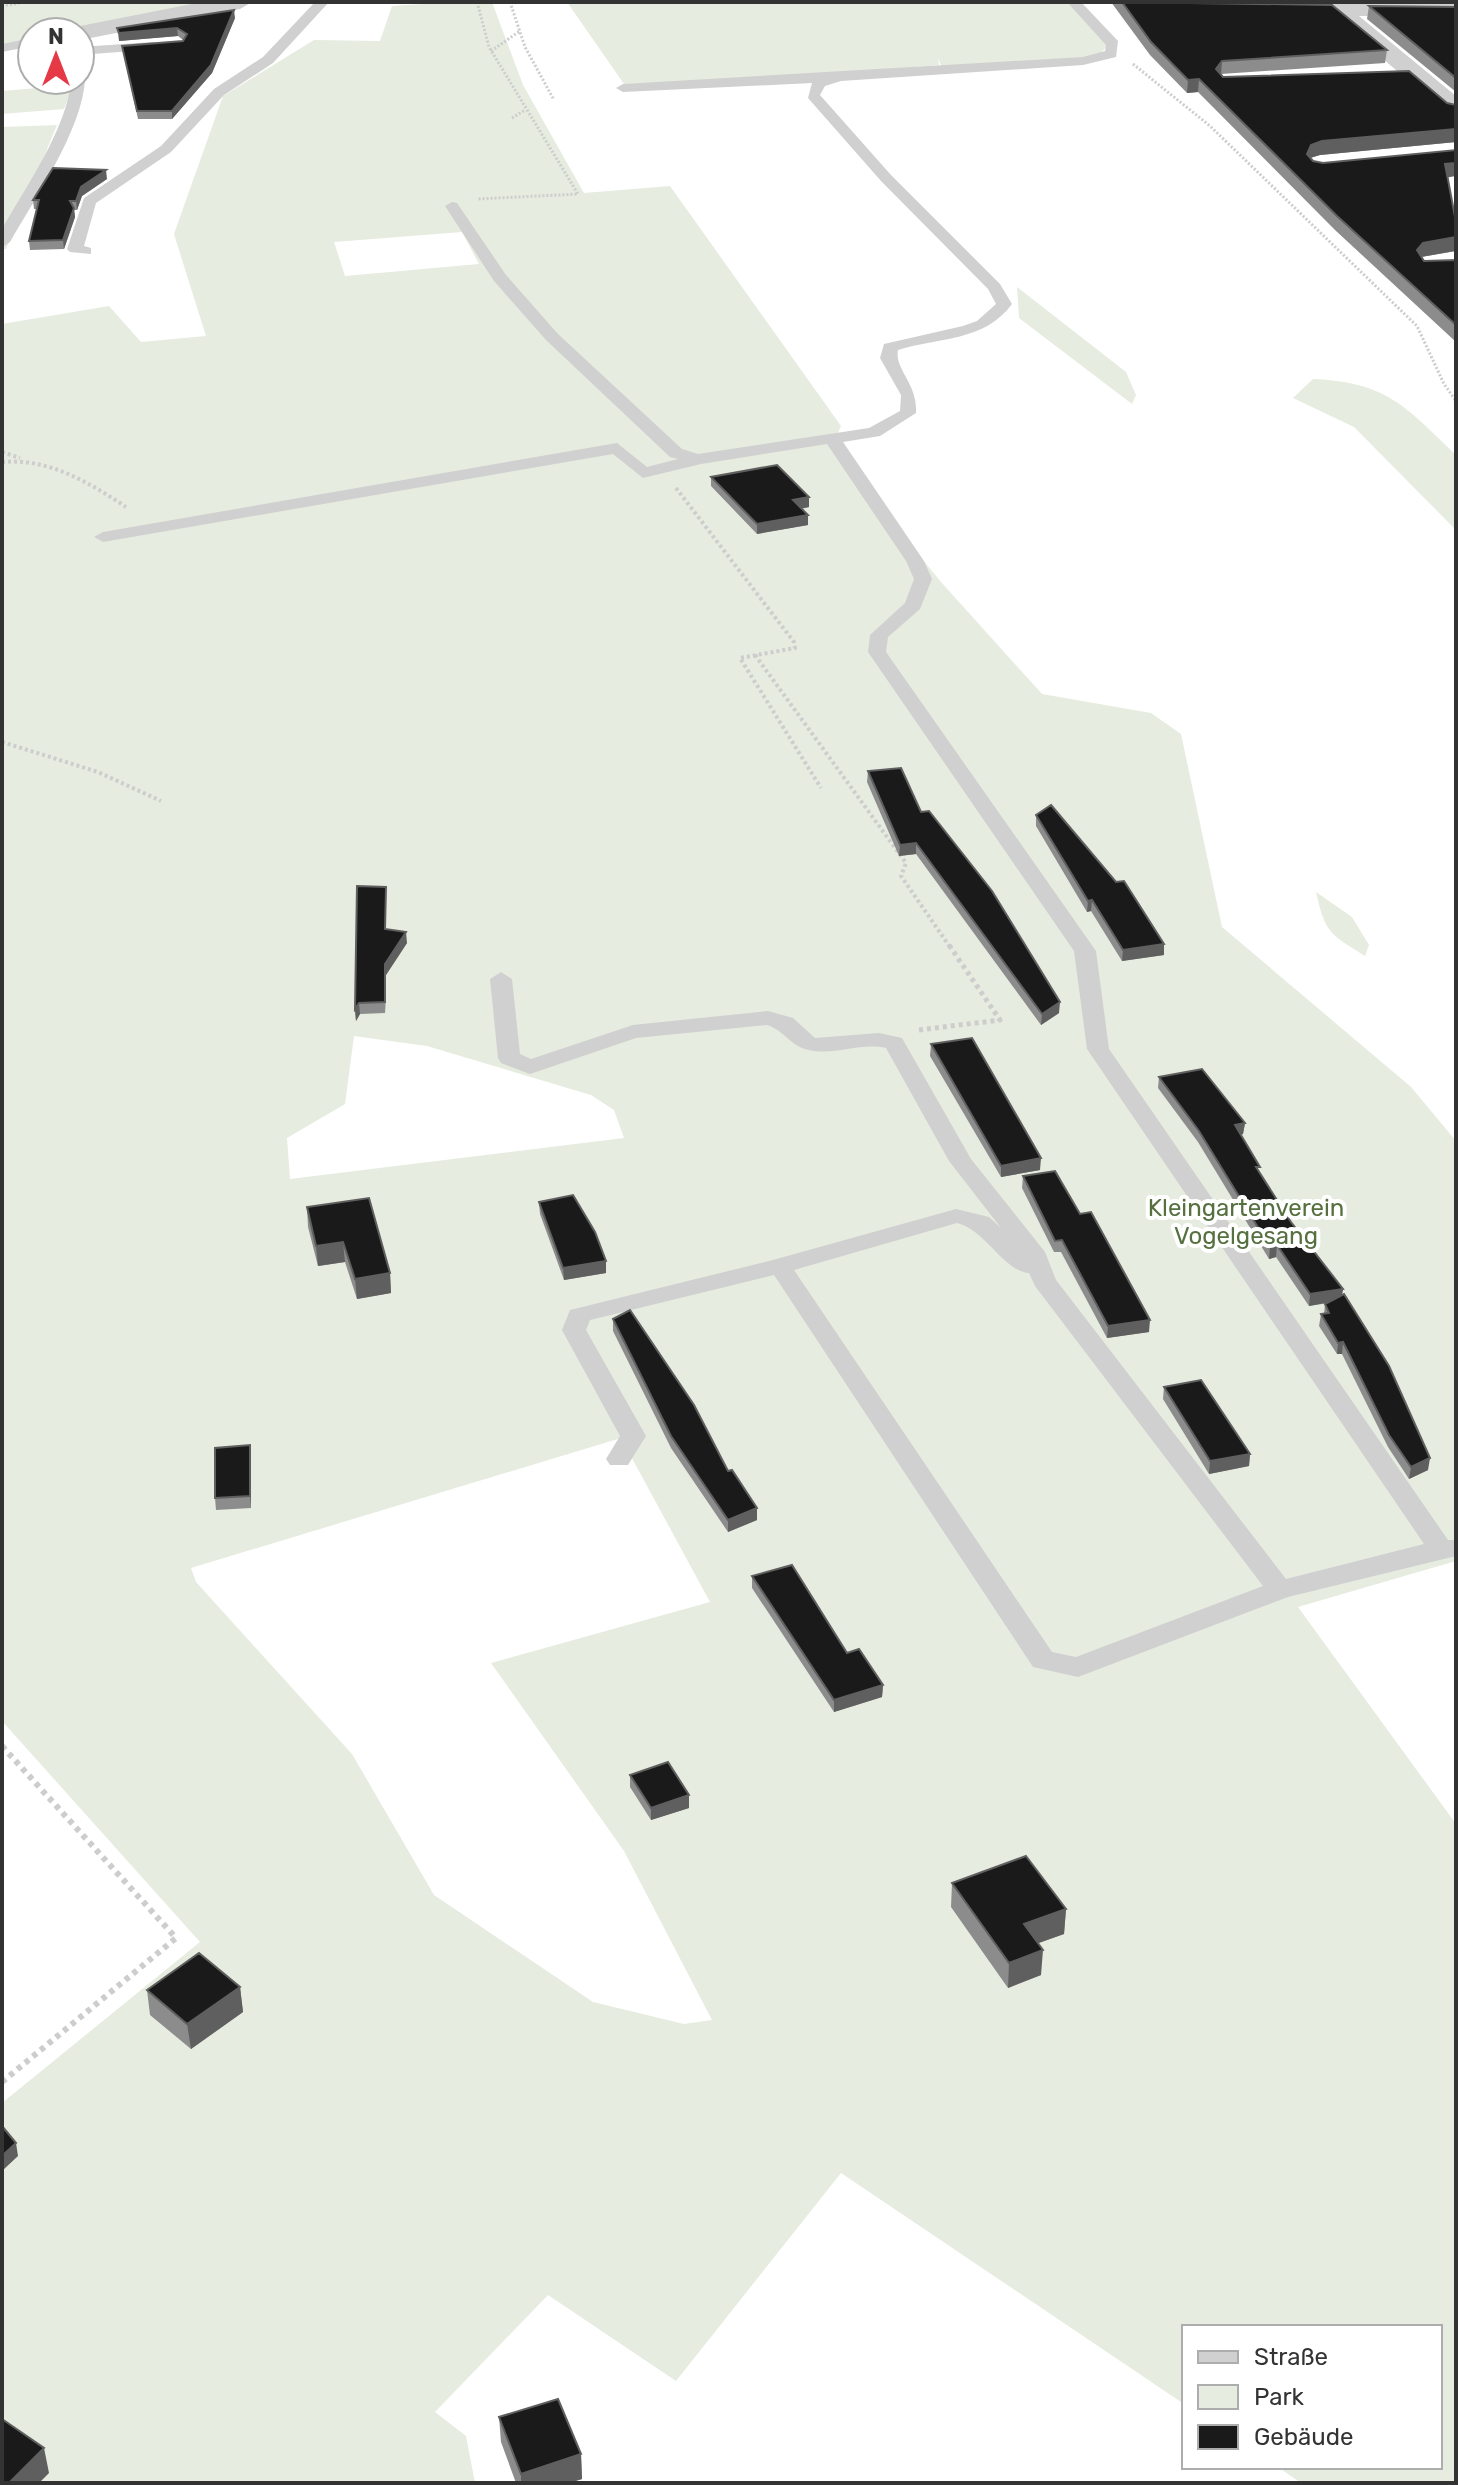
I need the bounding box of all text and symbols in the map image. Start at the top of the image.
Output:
north arrow [16,16,96,96]
text: N [48,23,64,50]
park label: Kleingartenverein Vogelgesang [1148,1194,1344,1250]
legend [1182,2325,1442,2469]
text: Straße [1254,2343,1328,2371]
text: Park [1254,2383,1305,2411]
text: Gebäude [1254,2423,1353,2451]

